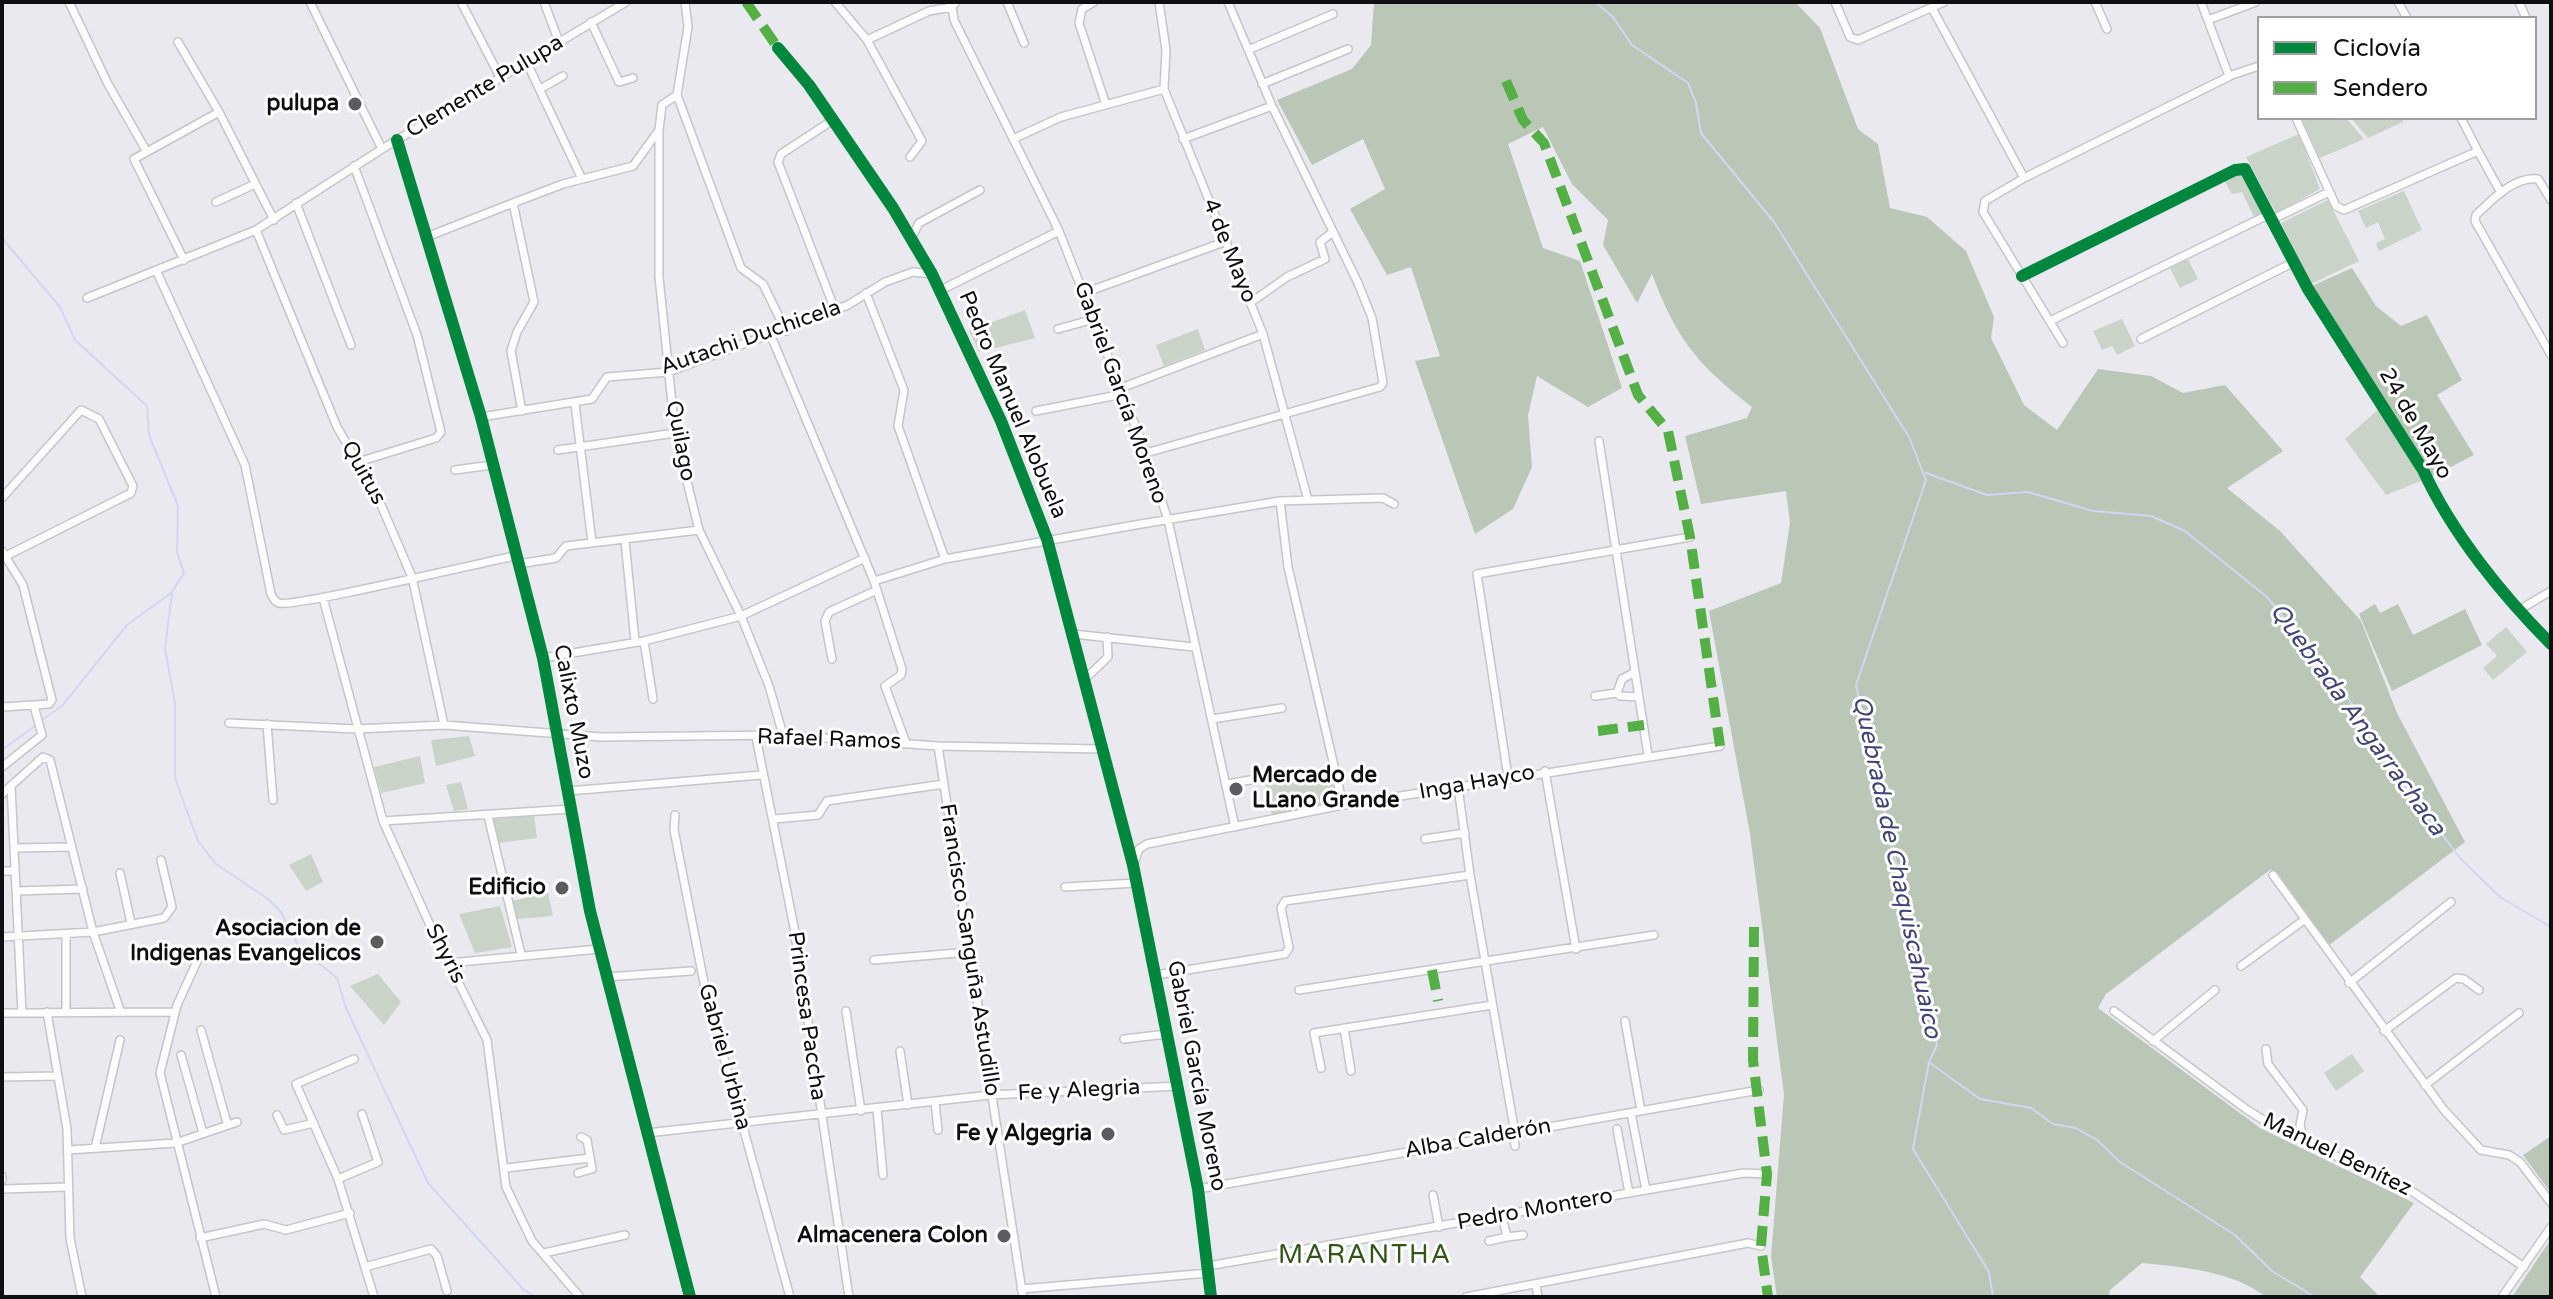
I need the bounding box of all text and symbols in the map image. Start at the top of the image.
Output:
legend [2257,16,2537,120]
street label: Clemente Pulupa [402,30,568,144]
text: Ciclovía [2333,34,2421,63]
text: Sendero [2333,74,2428,103]
place label: pulupa [267,91,339,117]
marker: pulupa [346,95,364,113]
street label: 4 de Mayo [1196,195,1262,307]
street label: Gabriel García Moreno [1067,278,1173,508]
street label: Pedro Manuel Alobuela [952,287,1072,523]
street label: Autachi Duchicela [657,295,845,381]
street label: 24 de Mayo [2373,364,2457,484]
street label: Quilago [659,398,701,484]
street label: Quitus [335,436,391,510]
water label: Quebrada Angarrachaca [2263,598,2451,842]
street label: Calixto Muzo [547,642,599,782]
water label: Quebrada de Chaquiscahuaico [1846,693,1946,1041]
street label: Rafael Ramos [757,724,901,756]
street label: Inga Hayco [1417,760,1537,806]
place label: Mercado de LLano Grande [1252,763,1399,814]
marker: Mercado de LLano Grande [1227,780,1245,798]
street label: Francisco Sanguña Astudillo [933,802,1005,1098]
place label: Edificio [468,875,546,901]
marker: Edificio [553,879,571,897]
place label: Asociacion de Indigenas Evangelicos [130,916,361,968]
street label: Shyris [419,920,471,988]
street label: Princesa Paccha [781,930,831,1102]
marker: Asociacion de Indigenas Evangelicos [368,933,386,951]
street label: Gabriel García Moreno [1161,958,1231,1194]
street label: Gabriel Urbina [692,981,756,1133]
street label: Fe y Alegria [1017,1075,1141,1107]
street label: Manuel Benítez [2258,1108,2416,1202]
street label: Alba Calderón [1403,1113,1553,1165]
place label: Fe y Algegria [956,1121,1092,1147]
marker: Fe y Algegria [1099,1125,1117,1143]
street label: Pedro Montero [1455,1183,1615,1237]
place label: Almacenera Colon [797,1223,988,1249]
marker: Almacenera Colon [995,1227,1013,1245]
district label: MARANTHA [1278,1240,1452,1272]

